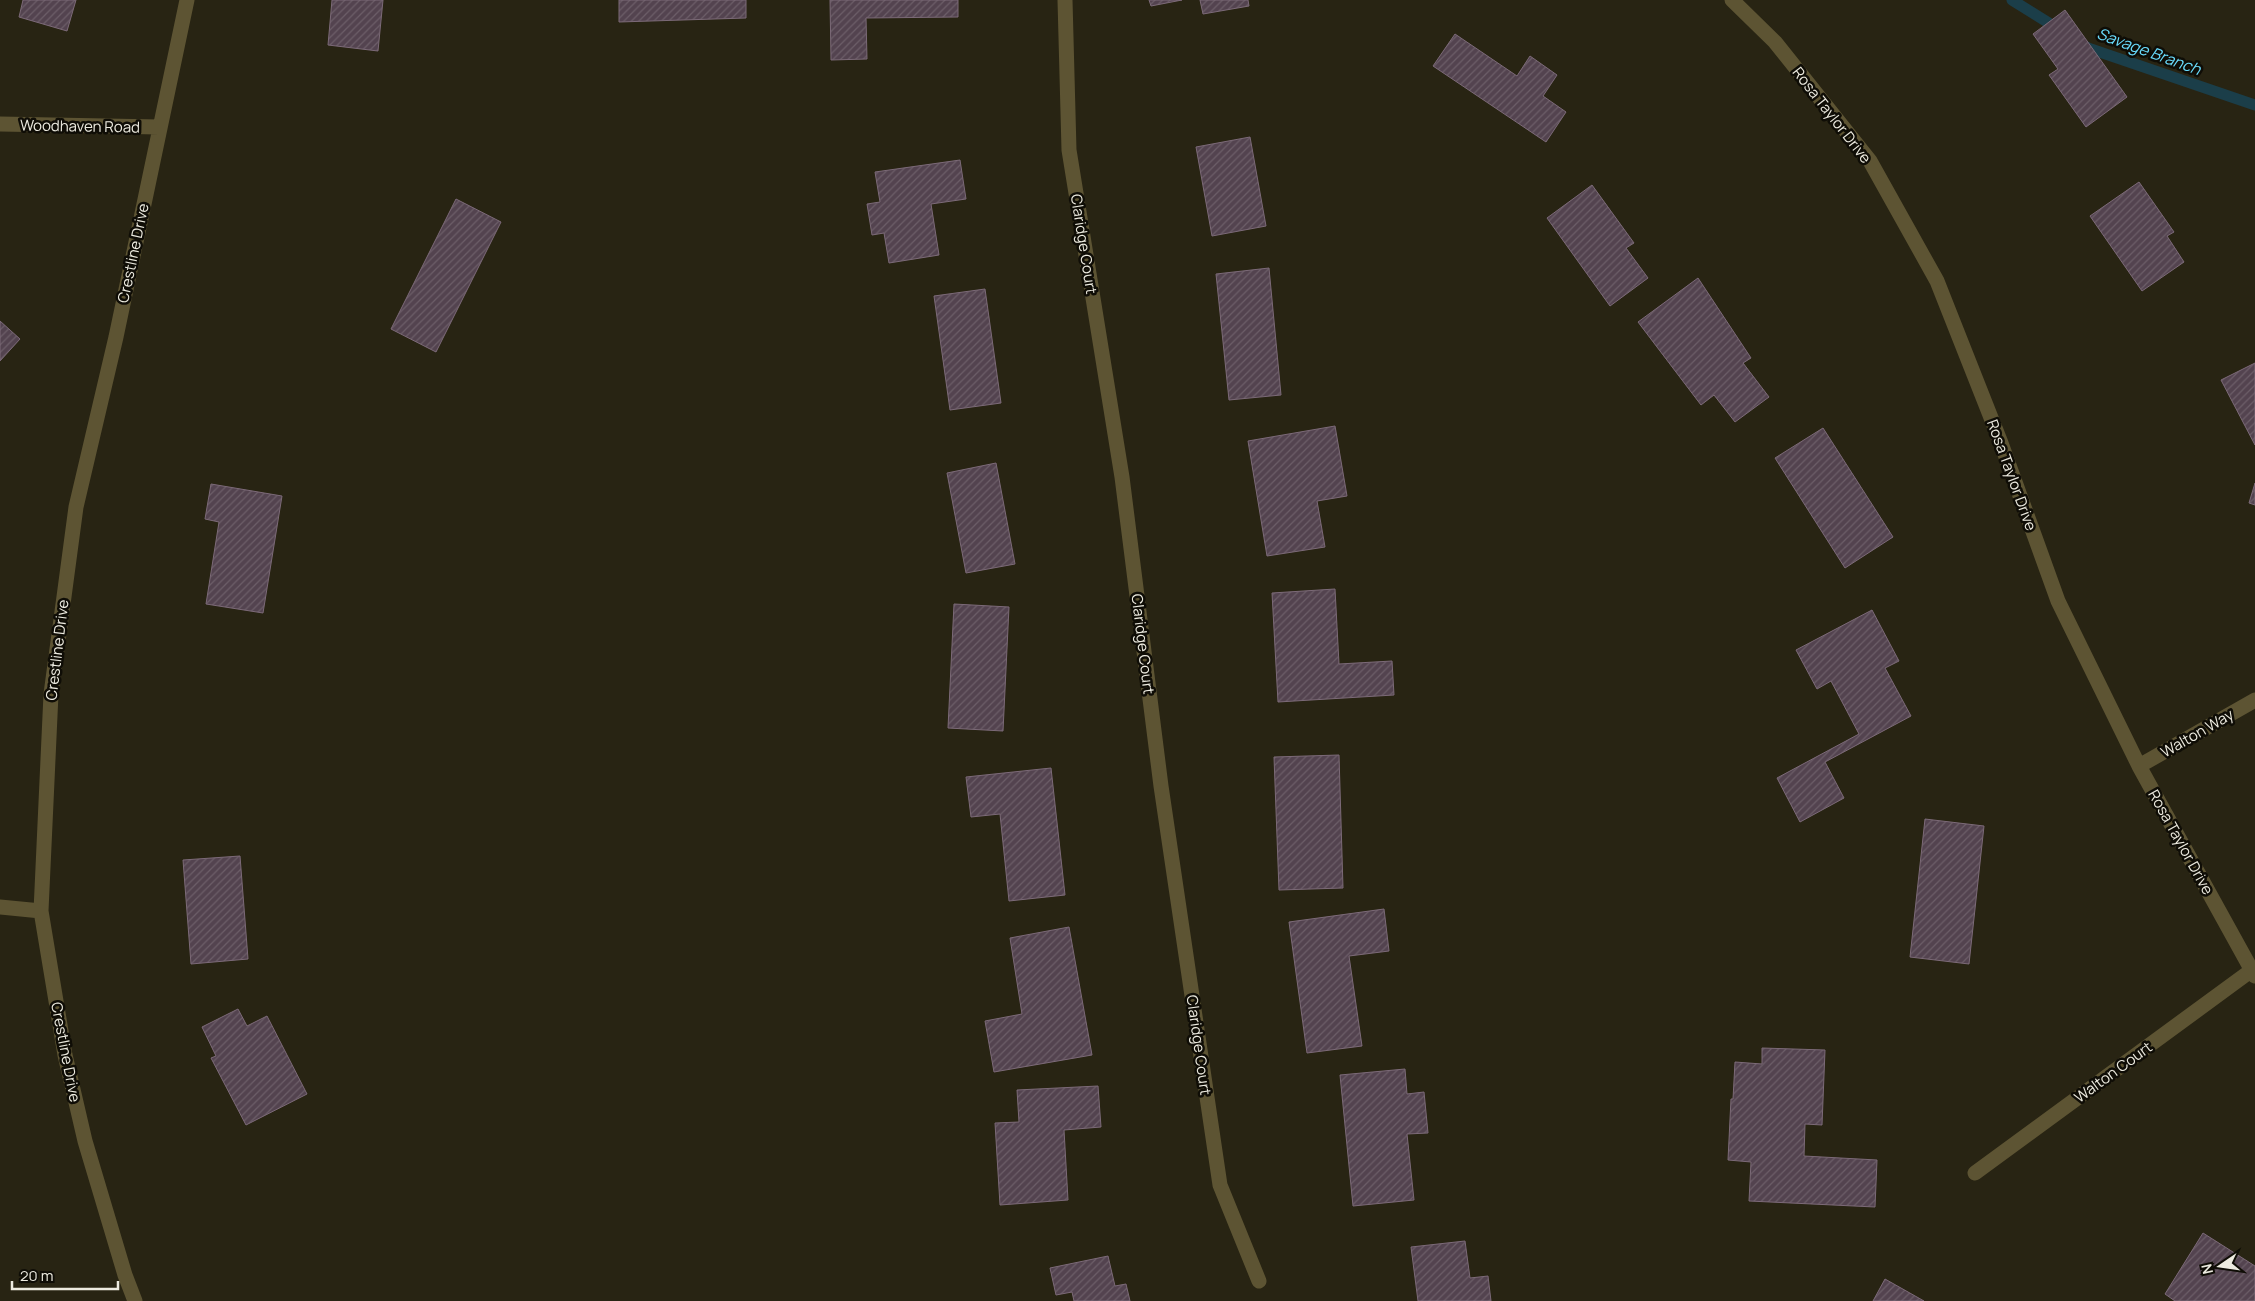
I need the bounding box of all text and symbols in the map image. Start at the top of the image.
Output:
water label: Savage Branch [2094,22,2204,80]
street label: Rosa Taylor Drive [1788,62,1876,168]
street label: Woodhaven Road [20,114,140,138]
street label: Claridge Court [1066,193,1102,295]
street label: Crestline Drive [112,201,154,305]
street label: Rosa Taylor Drive [1982,416,2042,534]
street label: Claridge Court [1126,593,1160,695]
street label: Crestline Drive [40,598,74,702]
street label: Walton Way [2157,704,2237,762]
street label: Rosa Taylor Drive [2143,786,2219,898]
street label: Claridge Court [1182,994,1216,1096]
street label: Crestline Drive [46,1000,86,1104]
street label: Walton Court [2070,1037,2156,1107]
north arrow [2195,1241,2245,1291]
scale bar [12,1258,119,1290]
text: N [2196,1262,2217,1276]
text: 20 m [20,1265,53,1286]

